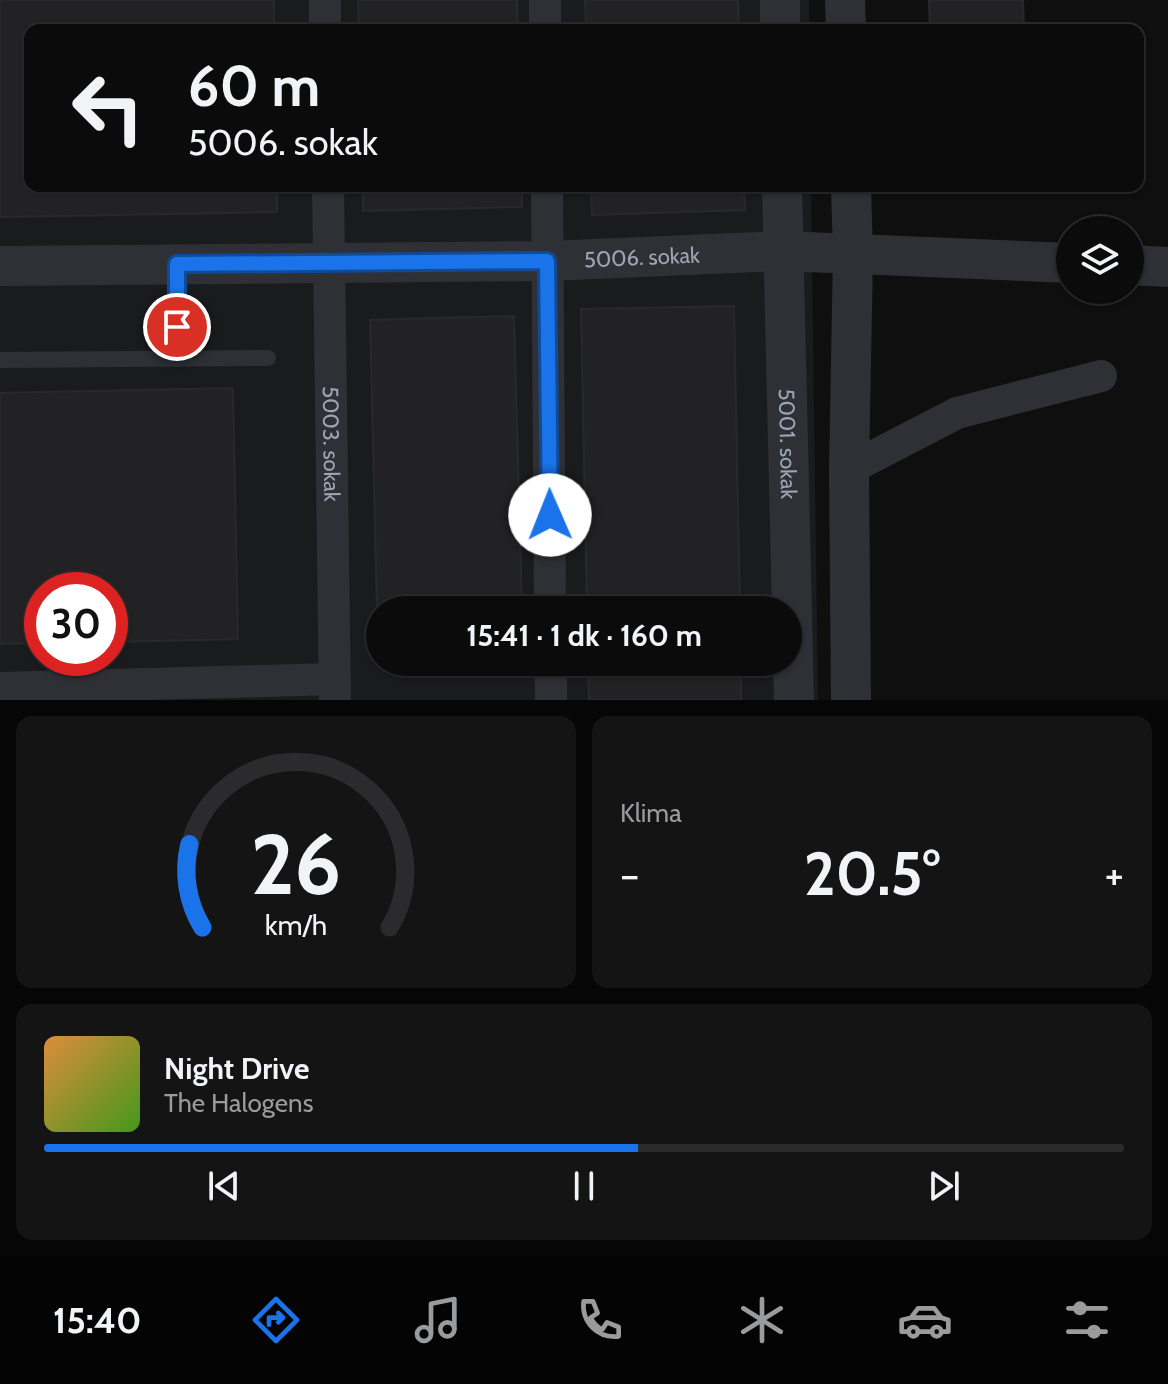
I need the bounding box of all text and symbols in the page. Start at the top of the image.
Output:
text: 60 m [188,52,320,120]
icon: left [56,56,160,160]
text: 5006. sokak [188,120,378,164]
map controls [1056,216,1144,304]
button: layers [1056,216,1144,304]
street label: 5006. sokak [583,242,701,273]
pin [143,293,211,361]
icon: arrive [155,305,199,349]
street label: 5003. sokak [317,386,345,502]
street label: 5001. sokak [773,388,802,500]
position arrow [508,473,592,557]
speed limit sign: 30 [24,572,128,676]
text: 15:41 · 1 dk · 160 m [466,617,702,654]
text: Klima [620,797,682,829]
text: 26 [251,814,341,915]
text: 20.5° [804,837,940,910]
text: − [620,848,639,901]
text: + [1105,848,1124,901]
text: km/h [265,907,327,942]
text: Night Drive [164,1050,309,1087]
text: The Halogens [164,1087,313,1119]
icon: previous [202,1164,246,1208]
icon: pause [562,1164,606,1208]
icon: next [922,1164,966,1208]
icon: directions [248,1292,304,1348]
icon: music [410,1292,466,1348]
icon: phone [572,1292,628,1348]
icon: climate [734,1292,790,1348]
icon: car [897,1292,953,1348]
icon: filters [1059,1292,1115,1348]
text: 15:40 [53,1298,142,1342]

